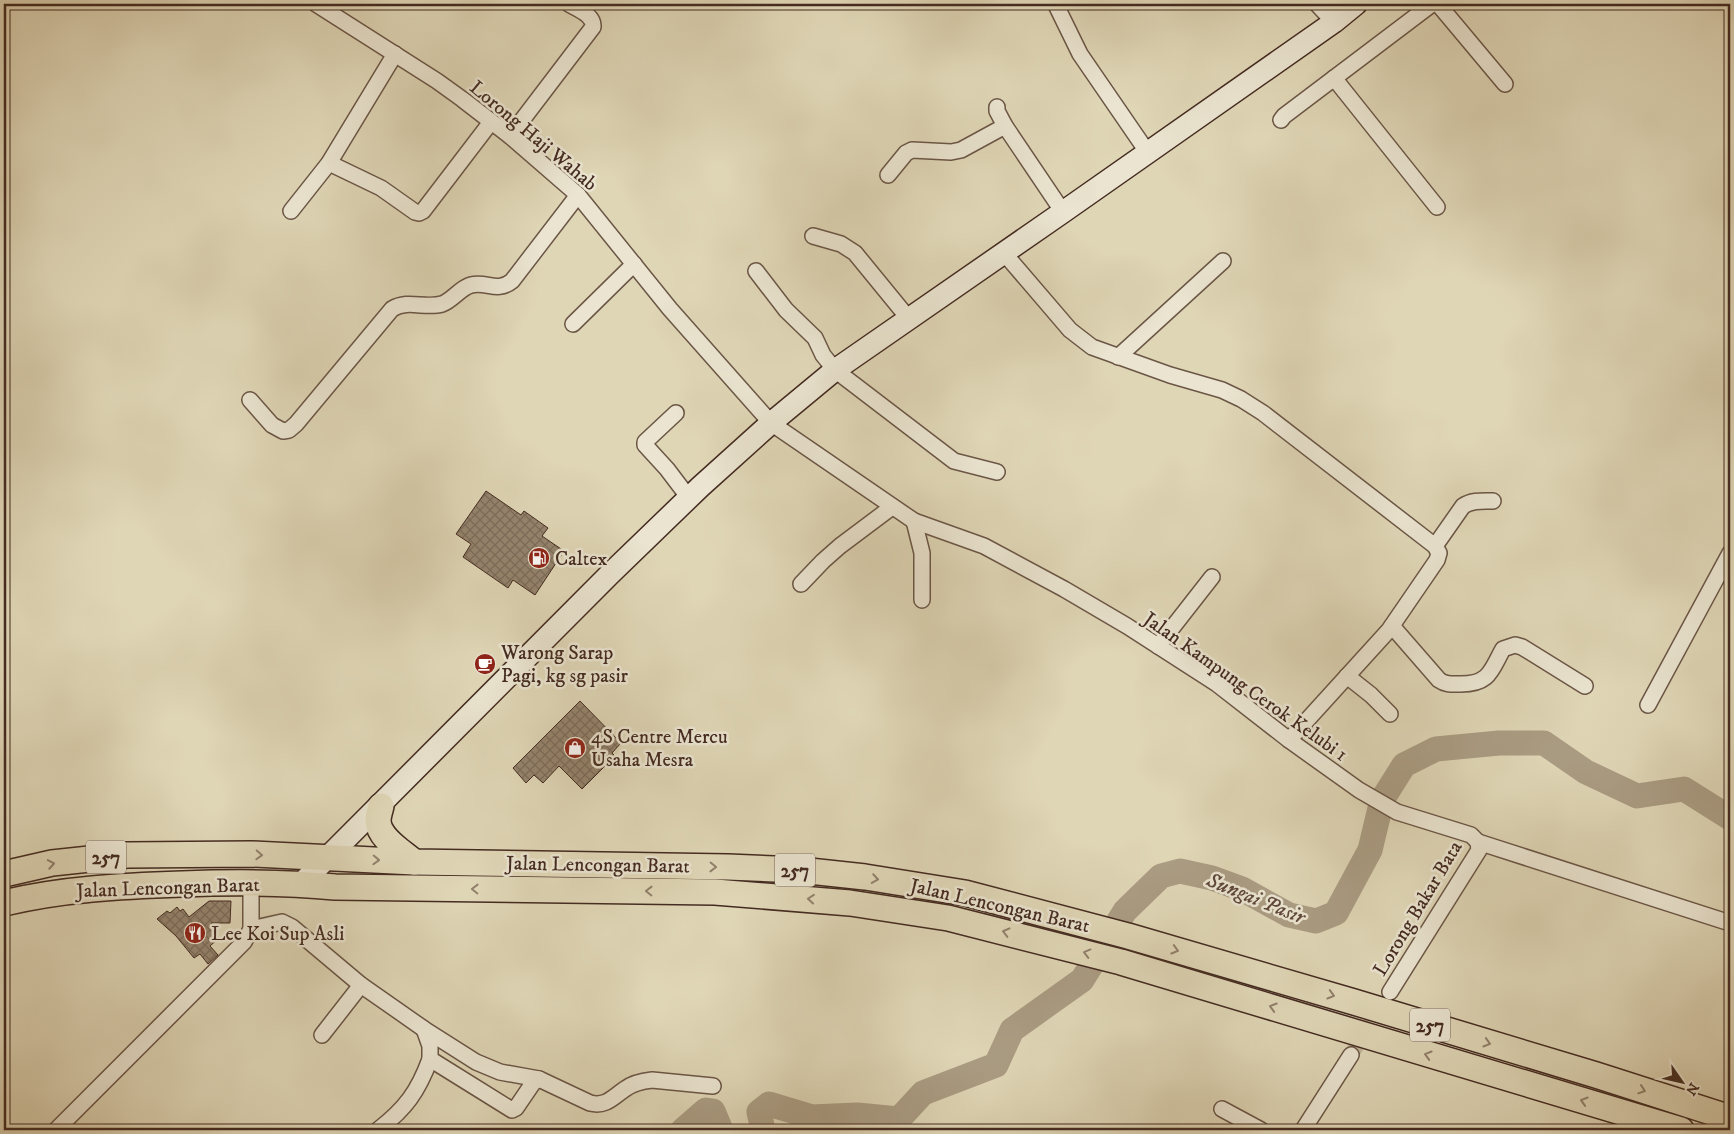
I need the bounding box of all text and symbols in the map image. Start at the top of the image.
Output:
street label: Lorong Haji Wahab [464,75,602,197]
fuel station icon: Caltex [527,546,551,570]
place label: Caltex [555,547,607,572]
street label: Jalan Kampung Cerok Kelubi 1 [1136,606,1352,767]
place label: Warong Sarap Pagi, kg sg pasir [500,641,629,689]
cafe icon: Warong Sarap Pagi, kg sg pasir [473,652,497,676]
place label: 4S Centre Mercu Usaha Mesra [591,725,728,773]
shop icon: 4S Centre Mercu Usaha Mesra [563,736,587,760]
street label: Lorong Bakar Bata [1368,836,1469,981]
road number: 257 [86,840,126,874]
one-way arrow [255,849,263,860]
street label: Jalan Lencongan Barat [504,851,690,880]
road number: 257 [775,854,815,886]
one-way arrow [372,855,380,866]
one-way arrow [47,859,56,869]
one-way arrow [709,861,717,872]
water label: Sungai Pasir [1202,867,1310,931]
street label: Jalan Lencongan Barat [74,873,260,904]
one-way arrow [871,873,880,883]
street label: Jalan Lencongan Barat [905,873,1092,939]
one-way arrow [470,884,478,894]
one-way arrow [645,886,653,897]
one-way arrow [807,894,815,905]
restaurant icon: Lee Koi Sup Asli [183,921,207,945]
place label: Lee Koi Sup Asli [211,922,344,947]
one-way arrow [1002,928,1010,938]
one-way arrow [1171,944,1179,954]
one-way arrow [1083,948,1092,959]
one-way arrow [1327,990,1335,1000]
one-way arrow [1269,1003,1277,1013]
road number: 257 [1410,1008,1450,1042]
one-way arrow [1482,1037,1490,1047]
one-way arrow [1424,1051,1432,1061]
north arrow [1656,1056,1706,1106]
text: N [1681,1079,1703,1099]
one-way arrow [1637,1085,1646,1095]
one-way arrow [1580,1096,1589,1106]

